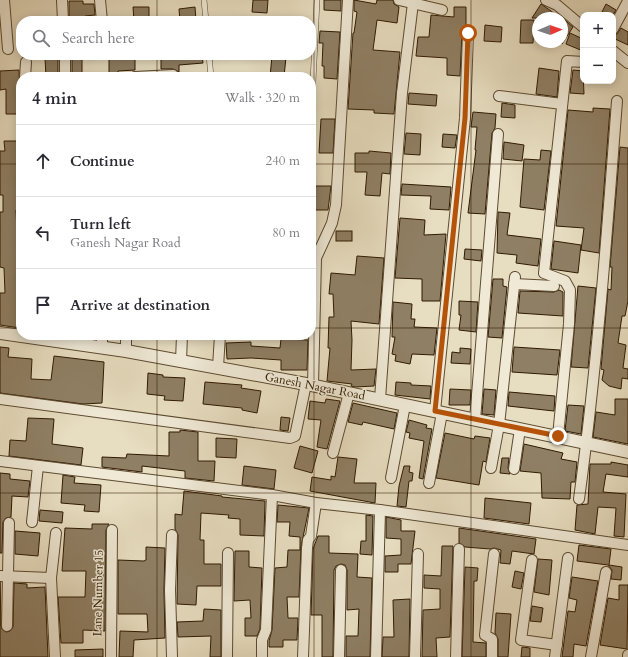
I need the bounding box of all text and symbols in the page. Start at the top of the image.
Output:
north arrow [532,12,568,48]
map controls [580,12,616,84]
button: + [580,12,616,48]
search box [16,16,316,60]
route start [459,24,477,42]
icon: search [30,27,52,49]
text: Search here [62,28,135,48]
button: − [580,48,616,84]
text: 4 min [32,87,77,110]
text: Walk · 320 m [225,89,300,107]
icon: ahead [32,150,54,172]
text: Continue [70,151,135,171]
text: 240 m [266,152,300,170]
text: Turn left [70,214,131,234]
icon: left [32,222,54,244]
text: 80 m [272,224,300,242]
text: Ganesh Nagar Road [70,234,181,252]
icon: arrive [32,294,54,316]
text: Arrive at destination [70,295,210,315]
street label: Ganesh Nagar Road [263,368,367,404]
route end [549,427,567,445]
street label: Lane Number 15 [89,550,107,636]

